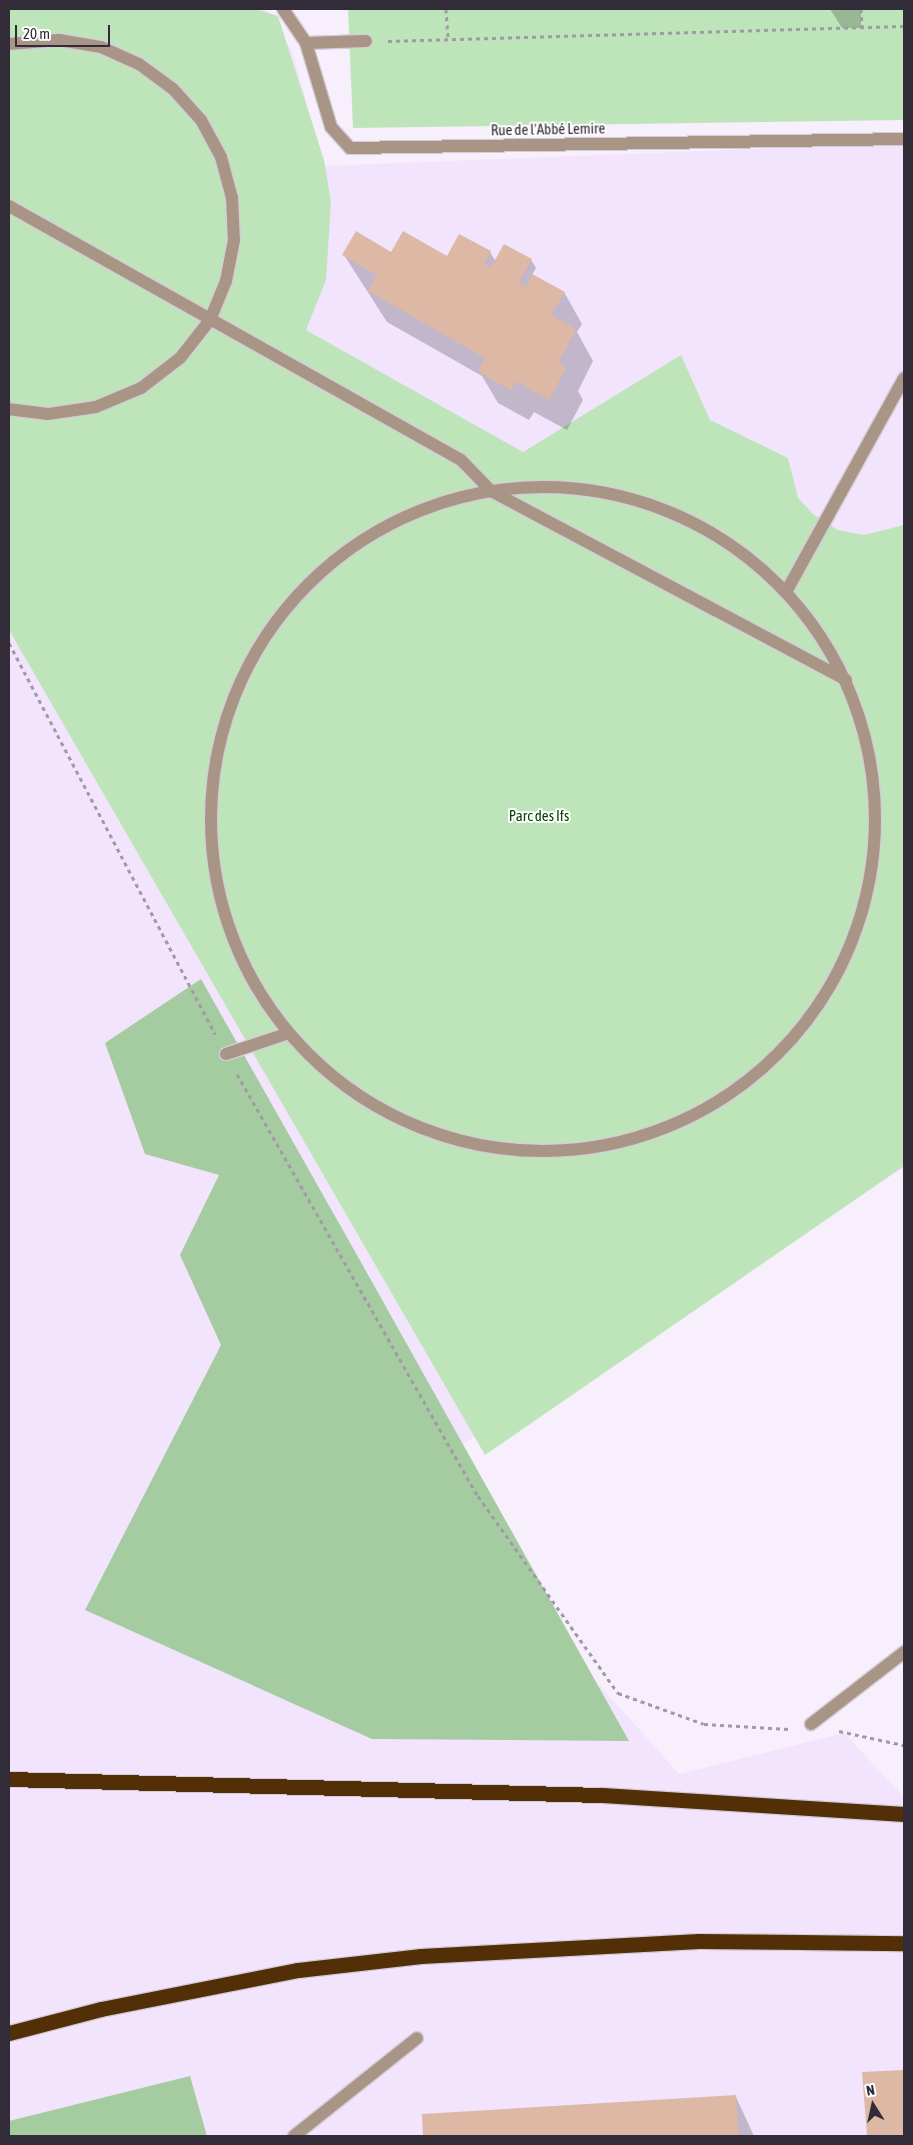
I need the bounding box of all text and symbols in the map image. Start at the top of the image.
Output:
scale bar [18,15,112,47]
text: 20 m [23,25,50,42]
street label: Rue de l'Abbé Lemire [491,119,605,139]
park label: Parc des Ifs [509,807,569,825]
north arrow [848,2080,898,2130]
text: N [865,2082,876,2099]

